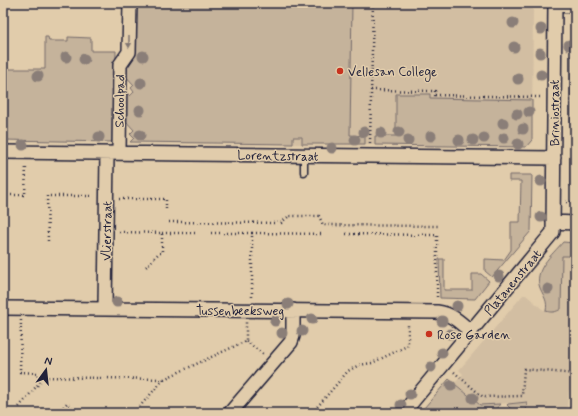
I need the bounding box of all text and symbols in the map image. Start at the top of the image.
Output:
one-way arrow [126,36,132,49]
place label: Vellesan College [348,64,437,82]
marker: Vellesan College [335,66,345,76]
street label: Schoolpad [112,74,129,128]
street label: Briniostraat [547,80,564,146]
street label: Lorentzstraat [237,147,319,166]
street label: Vlierstraat [98,201,117,261]
street label: Platanenstraat [481,246,546,319]
street label: Tussenbeeksweg [196,303,284,320]
place label: Rose Garden [437,327,510,344]
marker: Rose Garden [424,329,434,339]
north arrow [26,350,66,390]
text: N [43,354,54,369]

